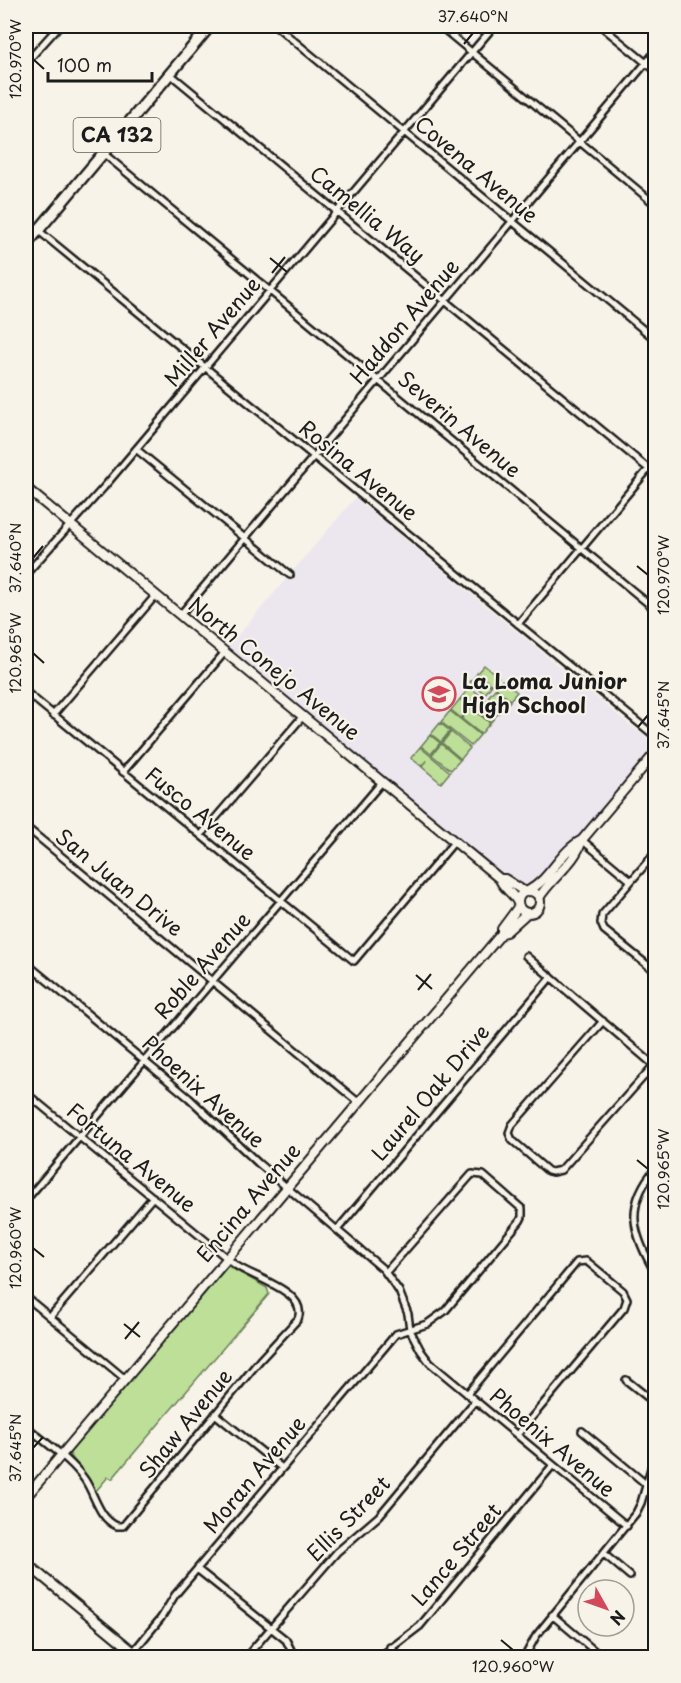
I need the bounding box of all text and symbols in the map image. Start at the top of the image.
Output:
text: 37.640°N [437,4,509,27]
text: 120.970°W [3,19,26,99]
scale bar [48,45,152,83]
text: 100 m [57,51,112,78]
street label: Covena Avenue [408,107,546,230]
road number: CA 132 [74,118,160,152]
street label: Camellia Way [304,157,433,270]
street label: Haddon Avenue [341,251,466,391]
street label: Miller Avenue [156,269,267,393]
street label: Severin Avenue [392,362,529,485]
street label: Rosina Avenue [293,411,426,527]
text: 37.640°N [3,522,26,594]
text: 120.970°W [651,535,674,615]
street label: North Conejo Avenue [182,588,368,747]
text: 120.965°W [3,612,26,693]
place label: La Loma Junior High School [462,664,627,720]
school or university icon: La Loma Junior High School [421,676,457,712]
text: 37.645°N [651,680,674,750]
street label: Fusco Avenue [139,758,264,867]
street label: San Juan Drive [49,820,191,943]
street label: Roble Avenue [146,904,257,1025]
street label: Laurel Oak Drive [363,1016,496,1167]
street label: Phoenix Avenue [136,1027,273,1154]
street label: Fortuna Avenue [61,1094,204,1219]
text: 120.965°W [651,1128,674,1209]
street label: Encina Avenue [188,1135,307,1269]
text: 120.960°W [3,1206,26,1289]
street label: Shaw Avenue [130,1361,239,1485]
street label: Phoenix Avenue [483,1379,623,1504]
street label: Moran Avenue [195,1408,312,1540]
text: 37.645°N [3,1413,26,1483]
street label: Ellis Street [298,1467,397,1568]
street label: Lance Street [403,1495,508,1612]
north arrow [576,1578,636,1638]
text: N [605,1606,632,1631]
text: 120.960°W [472,1654,555,1677]

